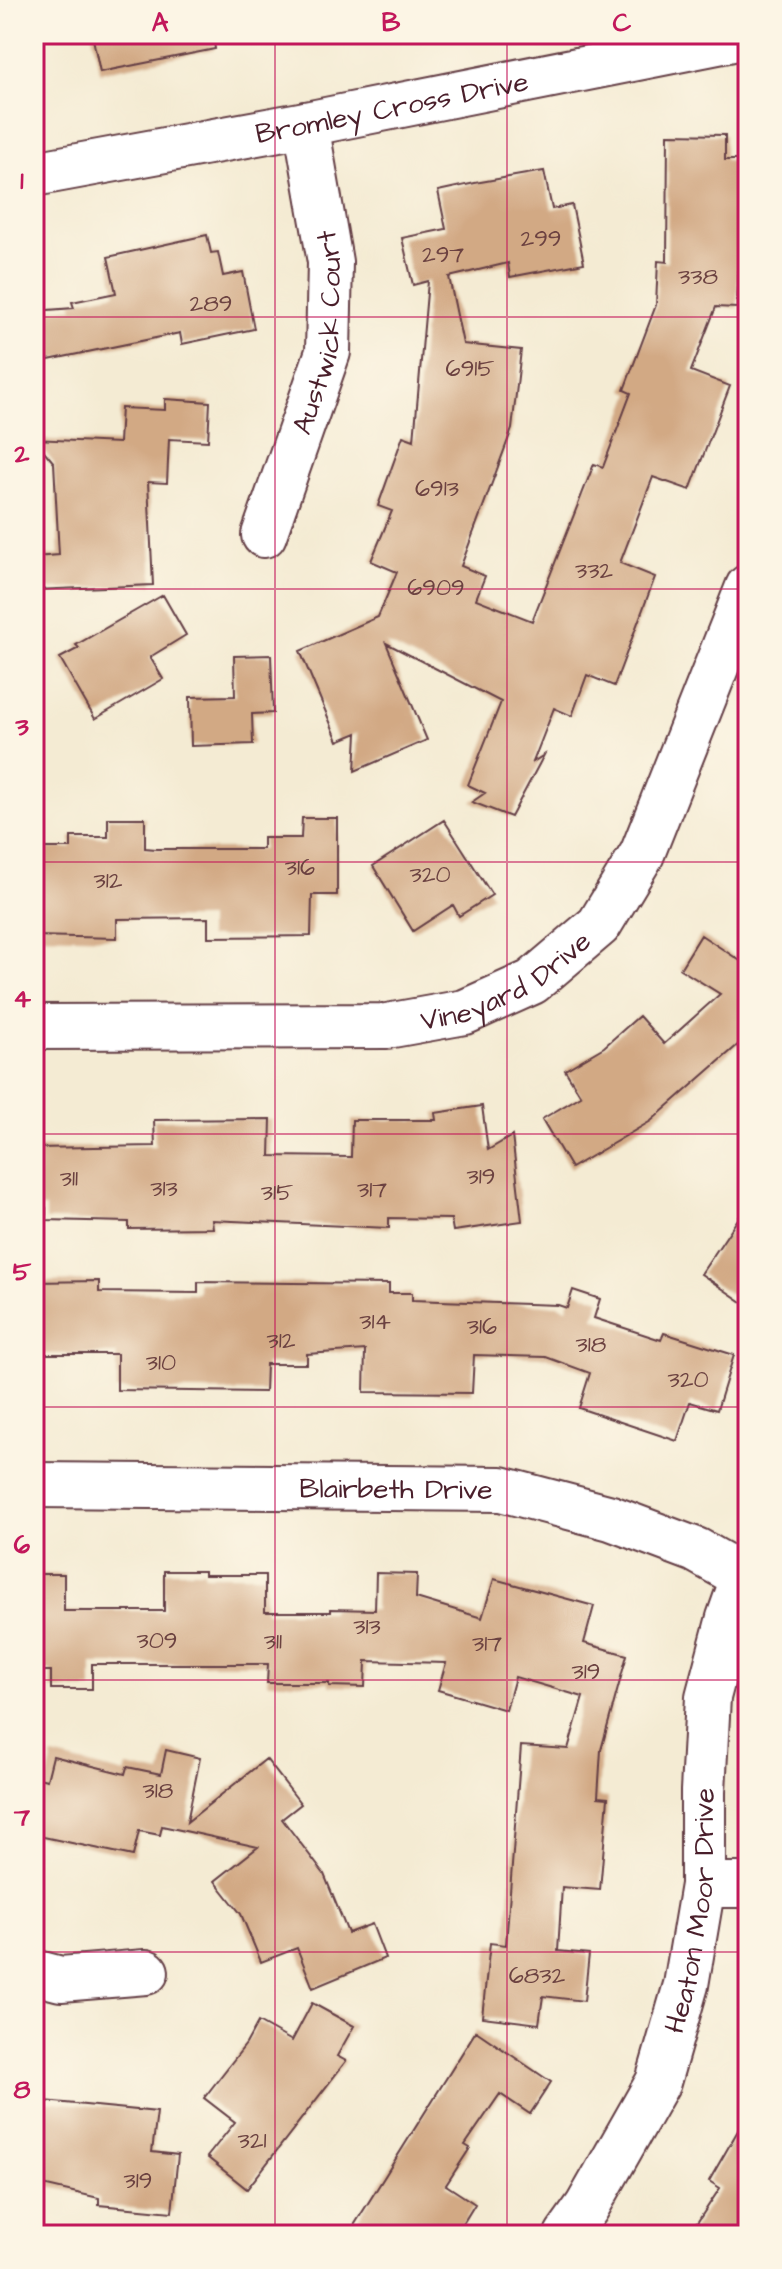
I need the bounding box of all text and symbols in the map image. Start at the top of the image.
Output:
text: A [152,5,169,41]
text: B [382,5,401,41]
text: C [613,5,632,41]
street label: Bromley Cross Drive [253,62,532,154]
text: 1 [20,163,24,199]
house number: 299 [520,222,562,256]
street label: Austwick Court [283,227,351,440]
house number: 297 [422,238,464,272]
house number: 338 [678,260,718,294]
house number: 289 [190,287,232,321]
house number: 6915 [446,352,494,386]
text: 2 [14,436,30,472]
house number: 6913 [415,472,459,506]
house number: 332 [575,554,613,588]
house number: 6909 [407,571,465,605]
text: 3 [14,709,29,745]
house number: 316 [285,851,315,885]
house number: 320 [409,858,451,892]
house number: 312 [93,864,123,898]
street label: Vineyard Drive [418,922,600,1041]
text: 4 [13,981,31,1017]
house number: 319 [467,1160,495,1194]
house number: 311 [60,1162,78,1196]
house number: 313 [150,1172,178,1206]
house number: 317 [357,1173,387,1207]
house number: 315 [261,1176,293,1210]
text: 5 [13,1254,32,1290]
house number: 314 [359,1305,391,1339]
house number: 316 [467,1310,497,1344]
house number: 312 [266,1324,296,1358]
house number: 318 [576,1328,606,1362]
house number: 310 [146,1346,176,1380]
house number: 320 [667,1363,709,1397]
street label: Blairbeth Drive [299,1469,493,1510]
text: 6 [14,1527,31,1563]
house number: 313 [353,1610,381,1644]
house number: 309 [136,1624,178,1658]
house number: 311 [264,1625,282,1659]
house number: 317 [472,1627,502,1661]
house number: 319 [572,1655,600,1689]
house number: 318 [143,1774,173,1808]
street label: Heaton Moor Drive [655,1788,724,2038]
text: 7 [13,1799,30,1835]
house number: 6832 [509,1959,566,1993]
text: 8 [14,2072,31,2108]
house number: 321 [237,2124,267,2158]
house number: 319 [124,2164,152,2198]

